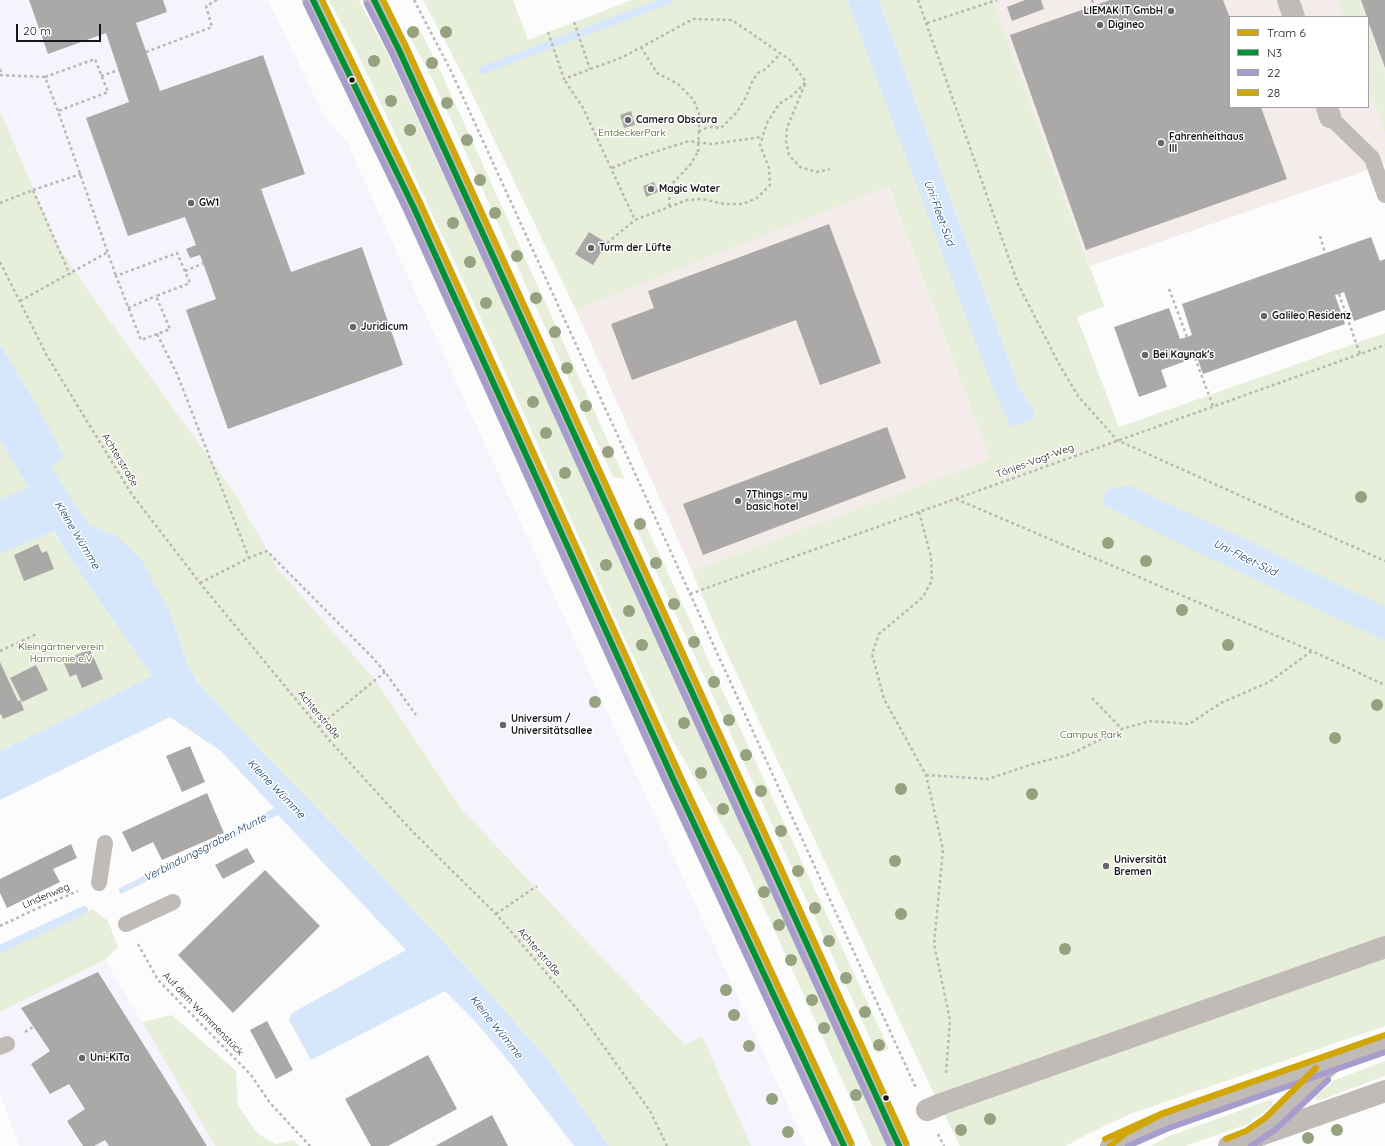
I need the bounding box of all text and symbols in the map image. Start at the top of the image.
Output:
place label: LIEMAK IT GmbH [1084,5,1163,17]
marker: LIEMAK IT GmbH [1166,6,1176,16]
scale bar [18,16,103,42]
legend [1229,16,1369,108]
place label: Digineo [1108,19,1144,31]
marker: Digineo [1095,20,1105,30]
text: 20 m [23,23,51,38]
text: Tram 6 [1267,25,1306,40]
text: N3 [1267,45,1282,60]
text: 22 [1267,65,1280,80]
unlabelled marker [347,75,357,85]
text: 28 [1267,85,1280,100]
place label: Camera Obscura [636,114,717,126]
marker: Camera Obscura [623,115,633,125]
park label: EntdeckerPark [598,127,666,139]
place label: Fahrenheithaus III [1169,131,1243,154]
marker: Fahrenheithaus III [1156,138,1166,148]
water label: Uni-Fleet-Süd [921,178,957,248]
place label: Magic Water [659,183,720,195]
marker: Magic Water [646,184,656,194]
place label: GW1 [199,197,219,209]
marker: GW1 [186,198,196,208]
place label: Turm der Lüfte [599,242,671,254]
marker: Turm der Lüfte [586,243,596,253]
place label: Galileo Residenz [1272,310,1351,322]
marker: Galileo Residenz [1259,311,1269,321]
place label: Juridicum [361,321,408,333]
marker: Juridicum [348,322,358,332]
place label: Bei Kaynak's [1153,349,1214,361]
marker: Bei Kaynak's [1140,350,1150,360]
street label: Achterstraße [99,431,141,489]
street label: Tönjes-Vagt-Weg [994,441,1076,481]
place label: 7Things - my basic hotel [746,489,808,512]
marker: 7Things - my basic hotel [733,496,743,506]
water label: Kleine Wümme [52,499,102,571]
water label: Uni-Fleet-Süd [1211,537,1279,579]
park label: Kleingärtnerverein Harmonie e.V [18,641,104,664]
street label: Achterstraße [295,688,343,742]
place label: Universum / Universitätsallee [511,713,592,736]
marker: Universum / Universitätsallee [498,720,508,730]
park label: Campus Park [1060,729,1122,741]
water label: Kleine Wümme [244,757,308,821]
water label: Verbindungsgraben Munte [142,811,268,885]
place label: Universität Bremen [1114,854,1167,878]
marker: Universität Bremen [1101,861,1111,871]
street label: Lindenweg [21,881,71,911]
street label: Achterstraße [515,926,563,978]
street label: Auf dem Wummenstück [160,970,246,1058]
water label: Kleine Wümme [467,993,525,1061]
place label: Uni-KiTa [90,1052,129,1064]
marker: Uni-KiTa [77,1053,87,1063]
unlabelled marker [881,1093,891,1103]

